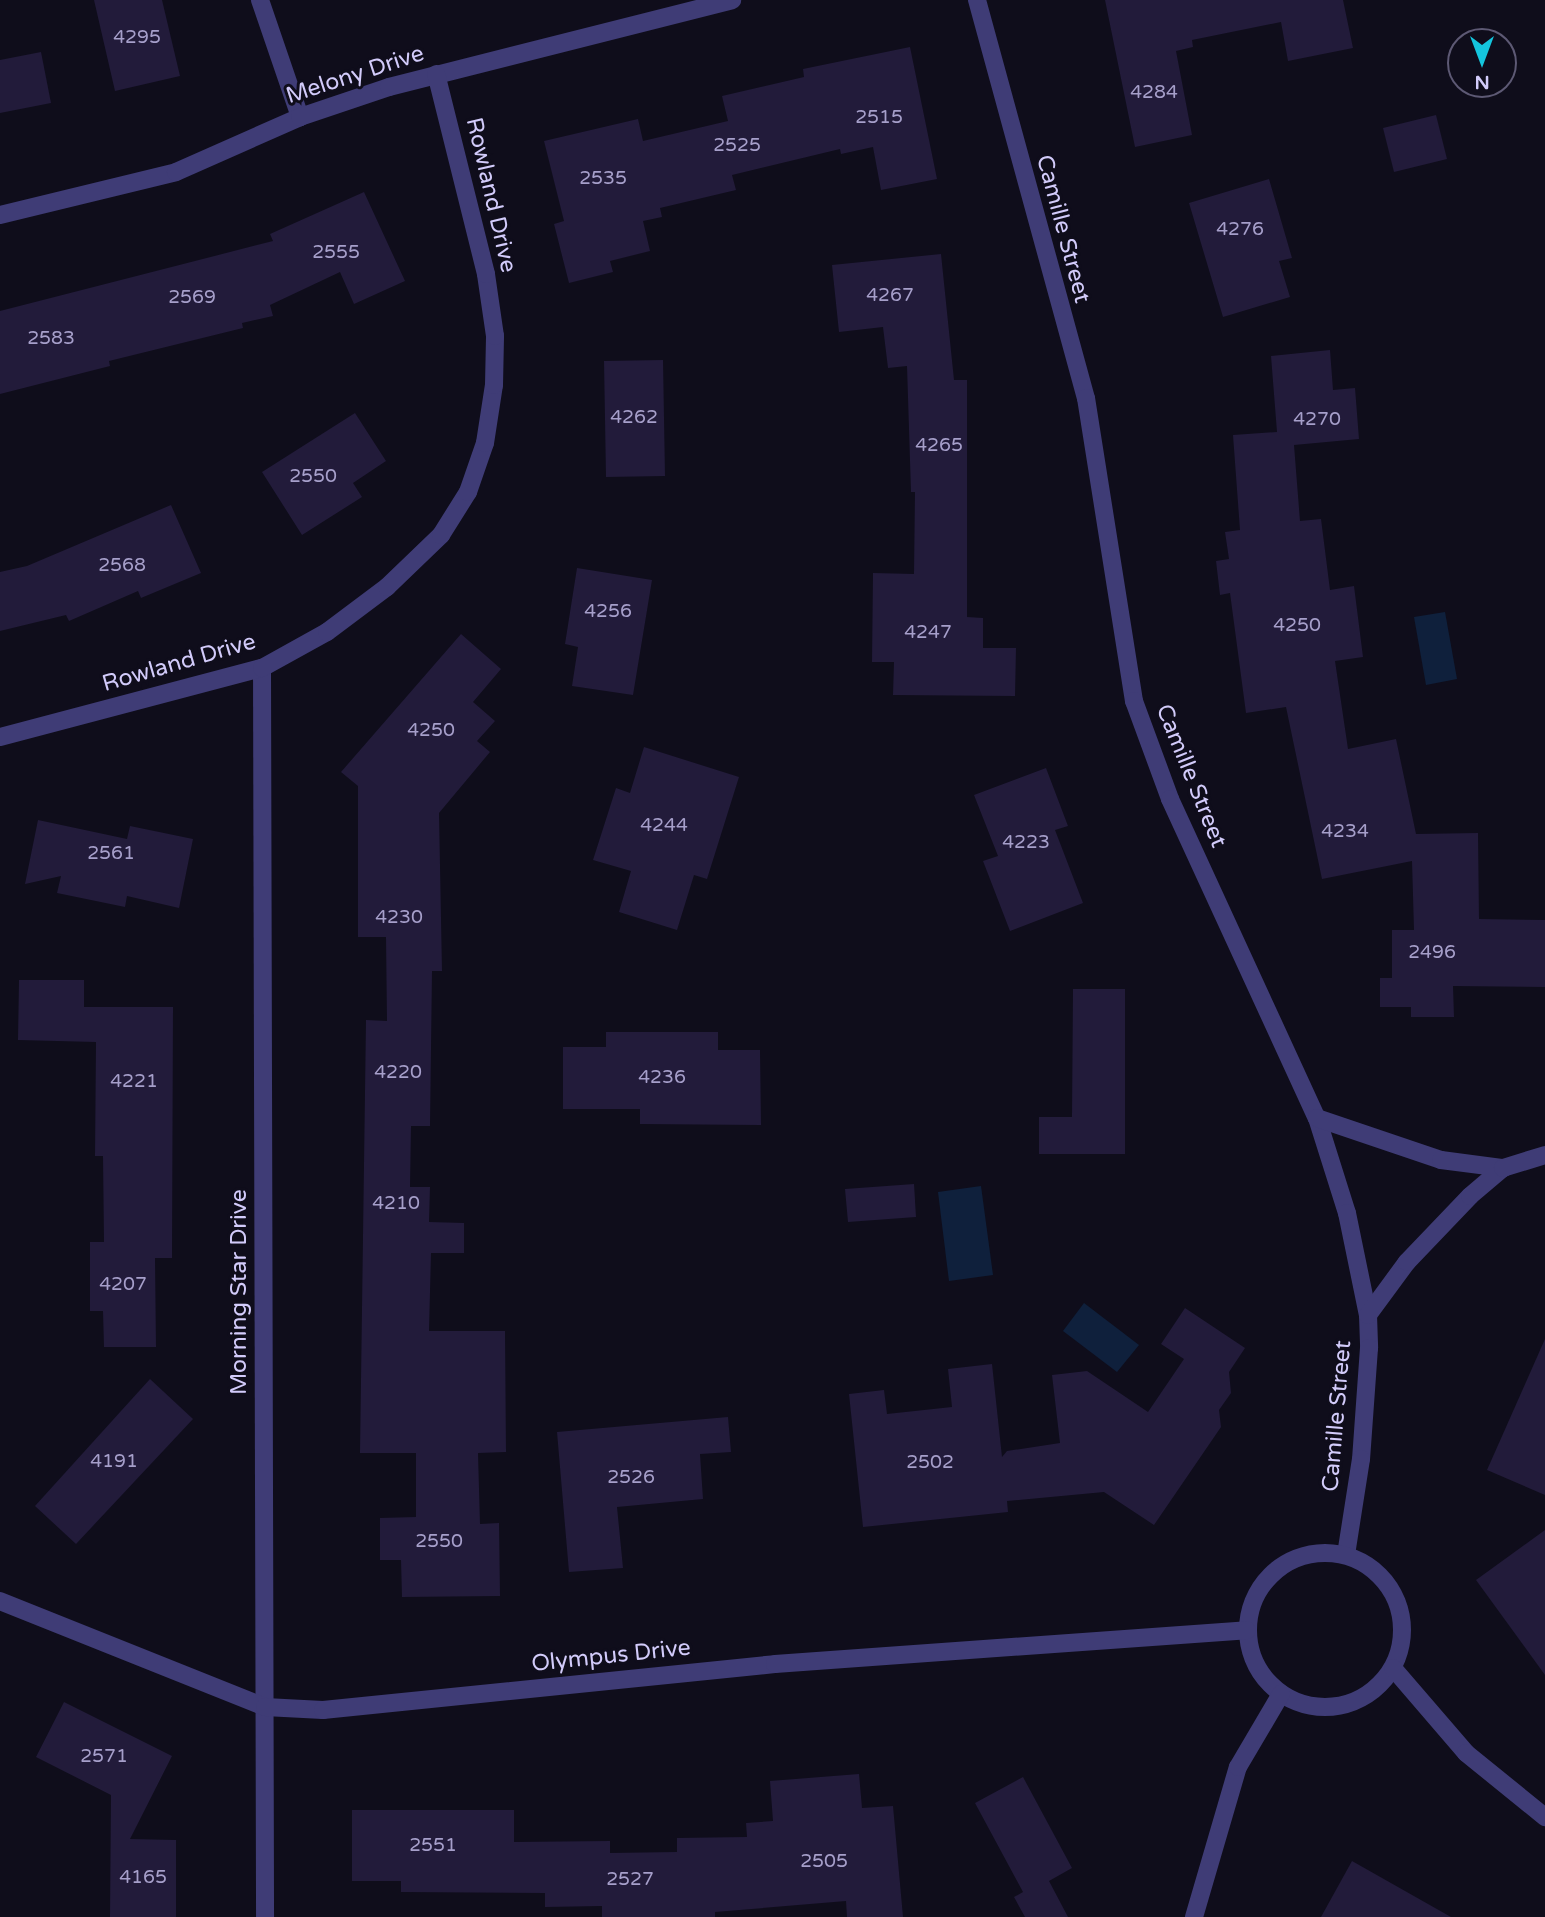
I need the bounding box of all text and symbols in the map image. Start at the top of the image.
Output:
house number: 4295 [113,27,161,49]
north arrow [1447,28,1517,98]
street label: Melony Drive [283,40,427,110]
text: N [1474,71,1490,93]
house number: 4284 [1130,82,1178,104]
house number: 2515 [855,107,903,129]
street label: Rowland Drive [460,115,522,275]
house number: 2525 [713,135,761,157]
street label: Camille Street [1030,152,1096,306]
house number: 2535 [579,168,627,190]
house number: 4276 [1216,219,1264,241]
house number: 2555 [312,242,360,264]
house number: 4267 [866,285,914,307]
house number: 2569 [168,287,216,309]
house number: 2583 [27,328,75,350]
house number: 4262 [610,407,658,429]
house number: 4270 [1293,409,1341,431]
house number: 4265 [915,435,963,457]
house number: 2550 [289,466,337,488]
house number: 2568 [98,555,146,577]
house number: 4256 [584,601,632,623]
house number: 4250 [1273,615,1321,637]
house number: 4247 [904,622,952,644]
street label: Rowland Drive [99,628,259,698]
street label: Camille Street [1150,700,1232,852]
house number: 4250 [407,720,455,742]
house number: 4244 [640,815,688,837]
house number: 4234 [1321,821,1369,843]
house number: 4223 [1002,832,1050,854]
house number: 2561 [87,843,135,865]
house number: 4230 [375,907,423,929]
house number: 2496 [1408,942,1456,964]
house number: 4220 [374,1062,422,1084]
house number: 4236 [638,1067,686,1089]
house number: 4221 [110,1071,158,1093]
street label: Morning Star Drive [225,1189,253,1395]
house number: 4210 [372,1193,420,1215]
house number: 4207 [99,1274,147,1296]
street label: Camille Street [1317,1339,1357,1493]
house number: 4191 [90,1451,138,1473]
house number: 2502 [906,1452,954,1474]
house number: 2526 [607,1467,655,1489]
house number: 2550 [415,1531,463,1553]
street label: Olympus Drive [530,1634,692,1678]
house number: 2571 [80,1746,128,1768]
house number: 2551 [409,1835,457,1857]
house number: 2505 [800,1851,848,1873]
house number: 4165 [119,1867,167,1889]
house number: 2527 [606,1869,654,1891]

